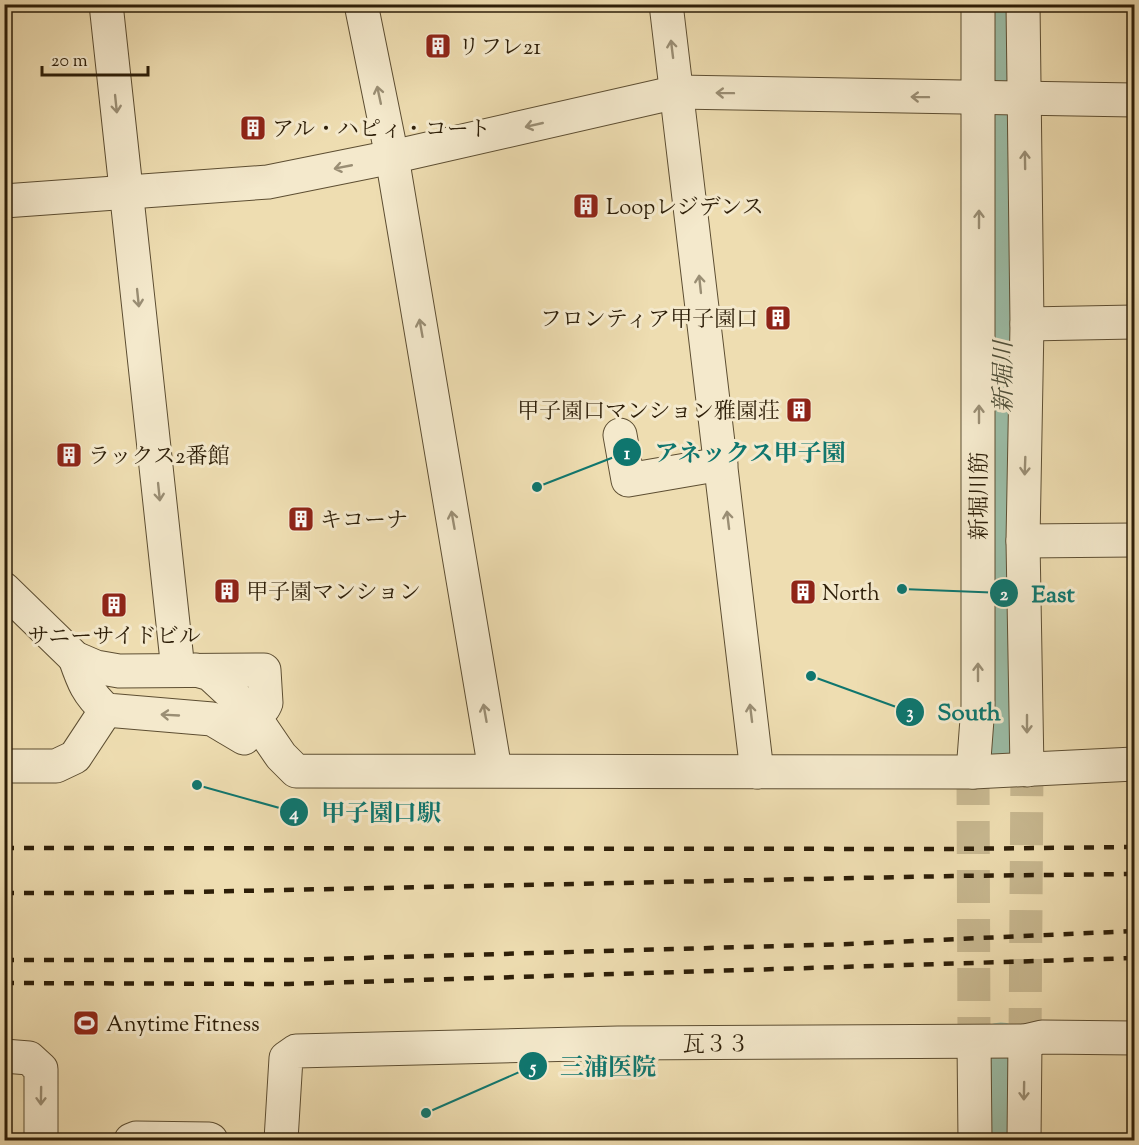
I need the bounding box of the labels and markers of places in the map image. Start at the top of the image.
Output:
building icon: リフレ21 [423,31,453,61]
place label: リフレ21 [458,33,541,65]
building icon: アル・ハピィ・コート [238,113,268,143]
place label: アル・ハピィ・コート [272,115,491,147]
building icon: Loopレジデンス [571,191,601,221]
place label: Loopレジデンス [606,193,764,225]
building icon: フロンティア甲子園口 [763,303,793,333]
place label: フロンティア甲子園口 [540,305,758,337]
building icon: 甲子園口マンション雅園荘 [784,395,814,425]
place label: 甲子園口マンション雅園荘 [517,397,780,429]
callout: アネックス甲子園 [612,431,858,473]
building icon: ラックス2番館 [54,440,84,470]
place label: ラックス2番館 [88,442,230,474]
building icon: キコーナ [286,504,316,534]
place label: キコーナ [320,506,408,538]
callout: East [989,572,1086,614]
building icon: 甲子園マンション [212,576,242,606]
building icon: North [788,577,818,607]
place label: 甲子園マンション [246,578,421,610]
place label: North [822,579,880,611]
building icon: サニーサイドビル [99,590,129,620]
place label: サニーサイドビル [27,622,201,654]
callout: South [895,691,1013,733]
callout: 甲子園口駅 [279,791,453,833]
sports icon: Anytime Fitness [71,1008,101,1038]
place label: Anytime Fitness [106,1010,260,1042]
callout: 三浦医院 [518,1045,668,1087]

